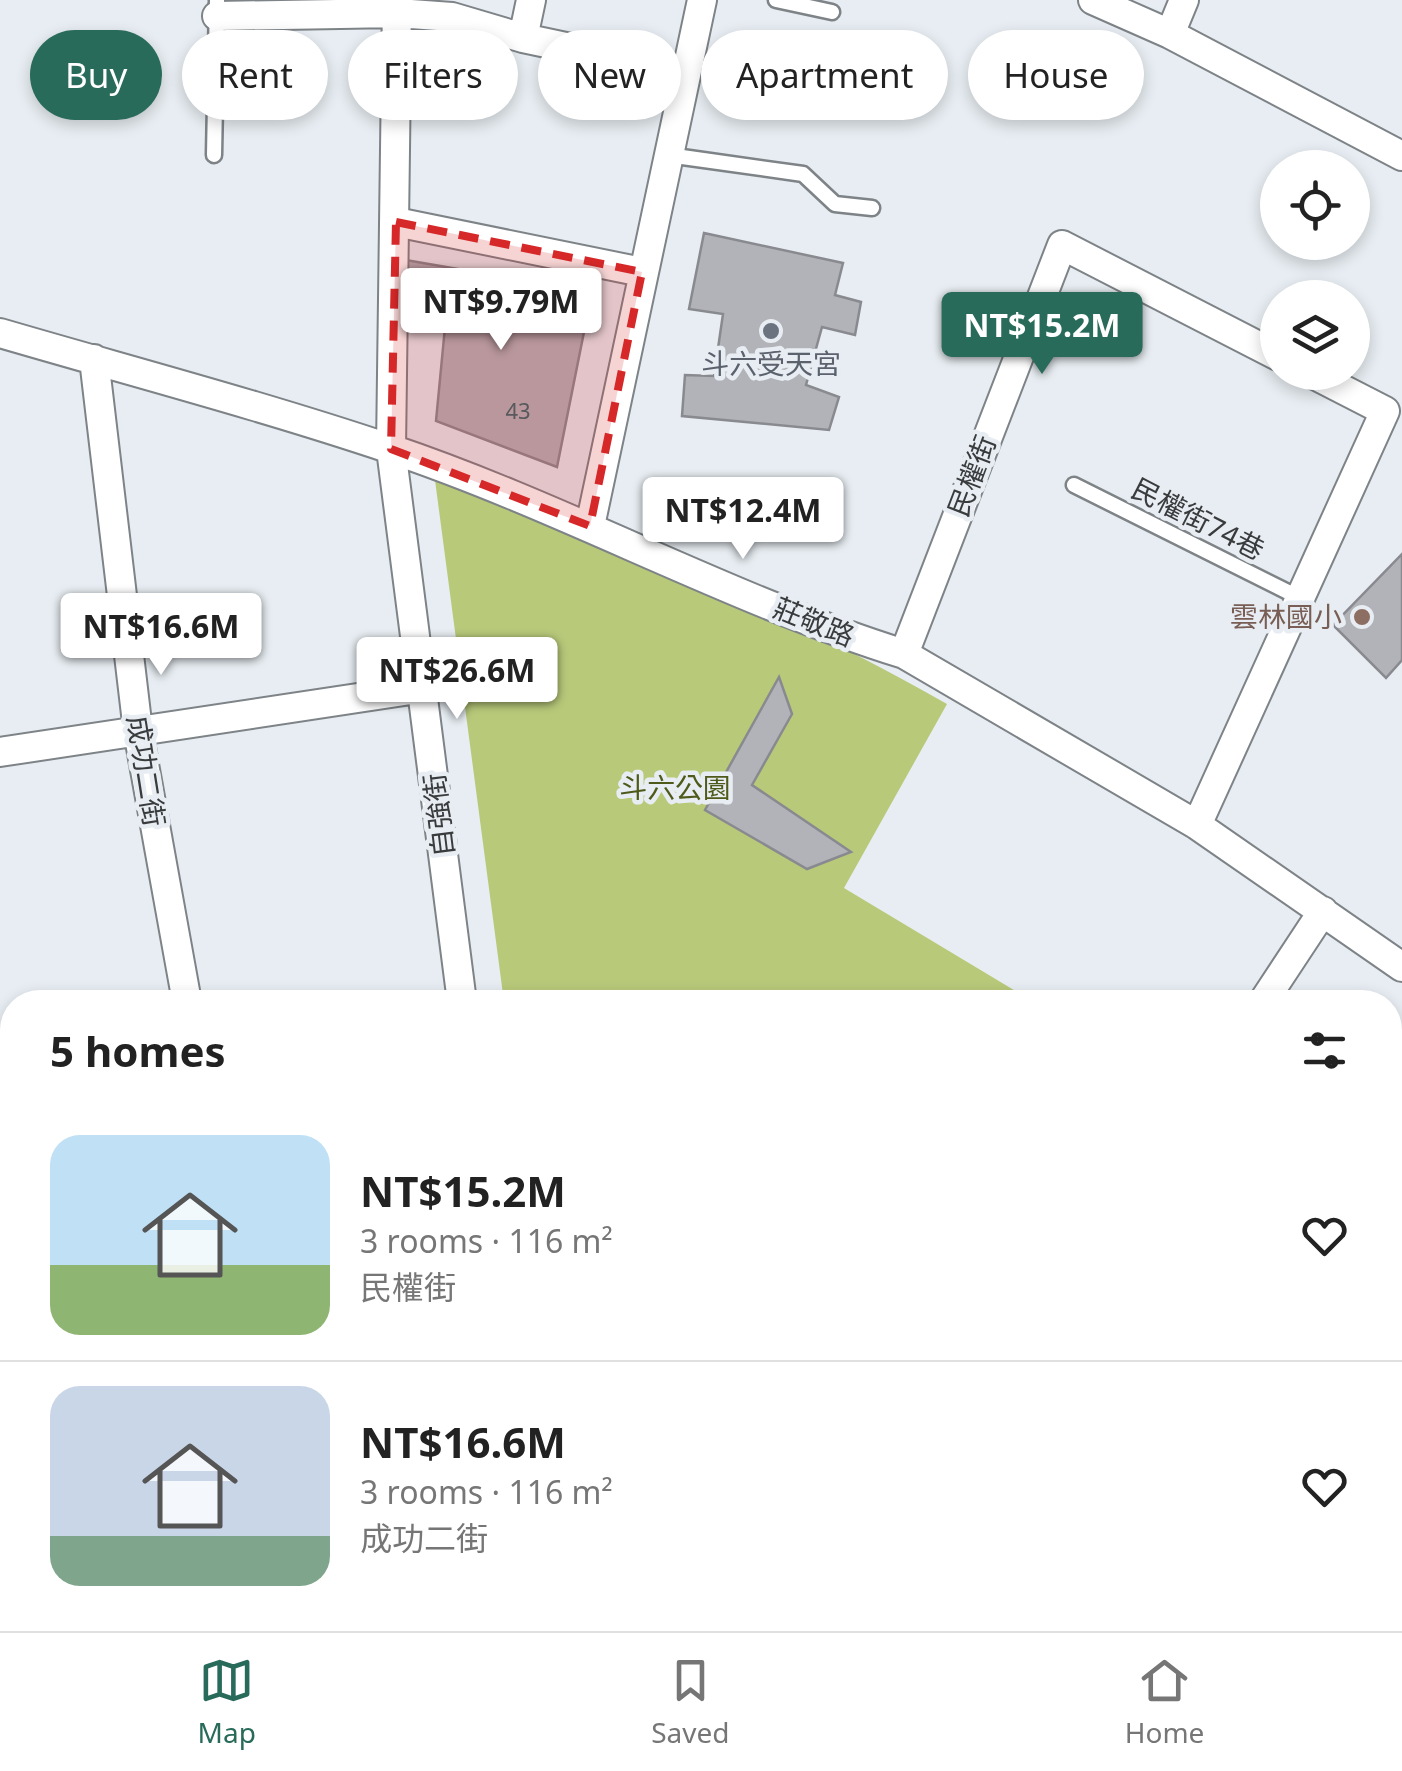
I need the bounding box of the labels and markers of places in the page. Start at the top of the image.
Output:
pin: NT$9.79M [398,268,604,353]
pin: NT$15.2M [939,292,1145,377]
marker: 斗六受天宮 [760,320,782,342]
place label: 斗六受天宮 [701,344,841,382]
pin: NT$12.4M [640,477,846,562]
pin: NT$16.6M [58,593,264,678]
place label: 雲林國小 [1230,597,1342,635]
marker: 雲林國小 [1351,606,1373,628]
pin: NT$26.6M [354,637,560,722]

